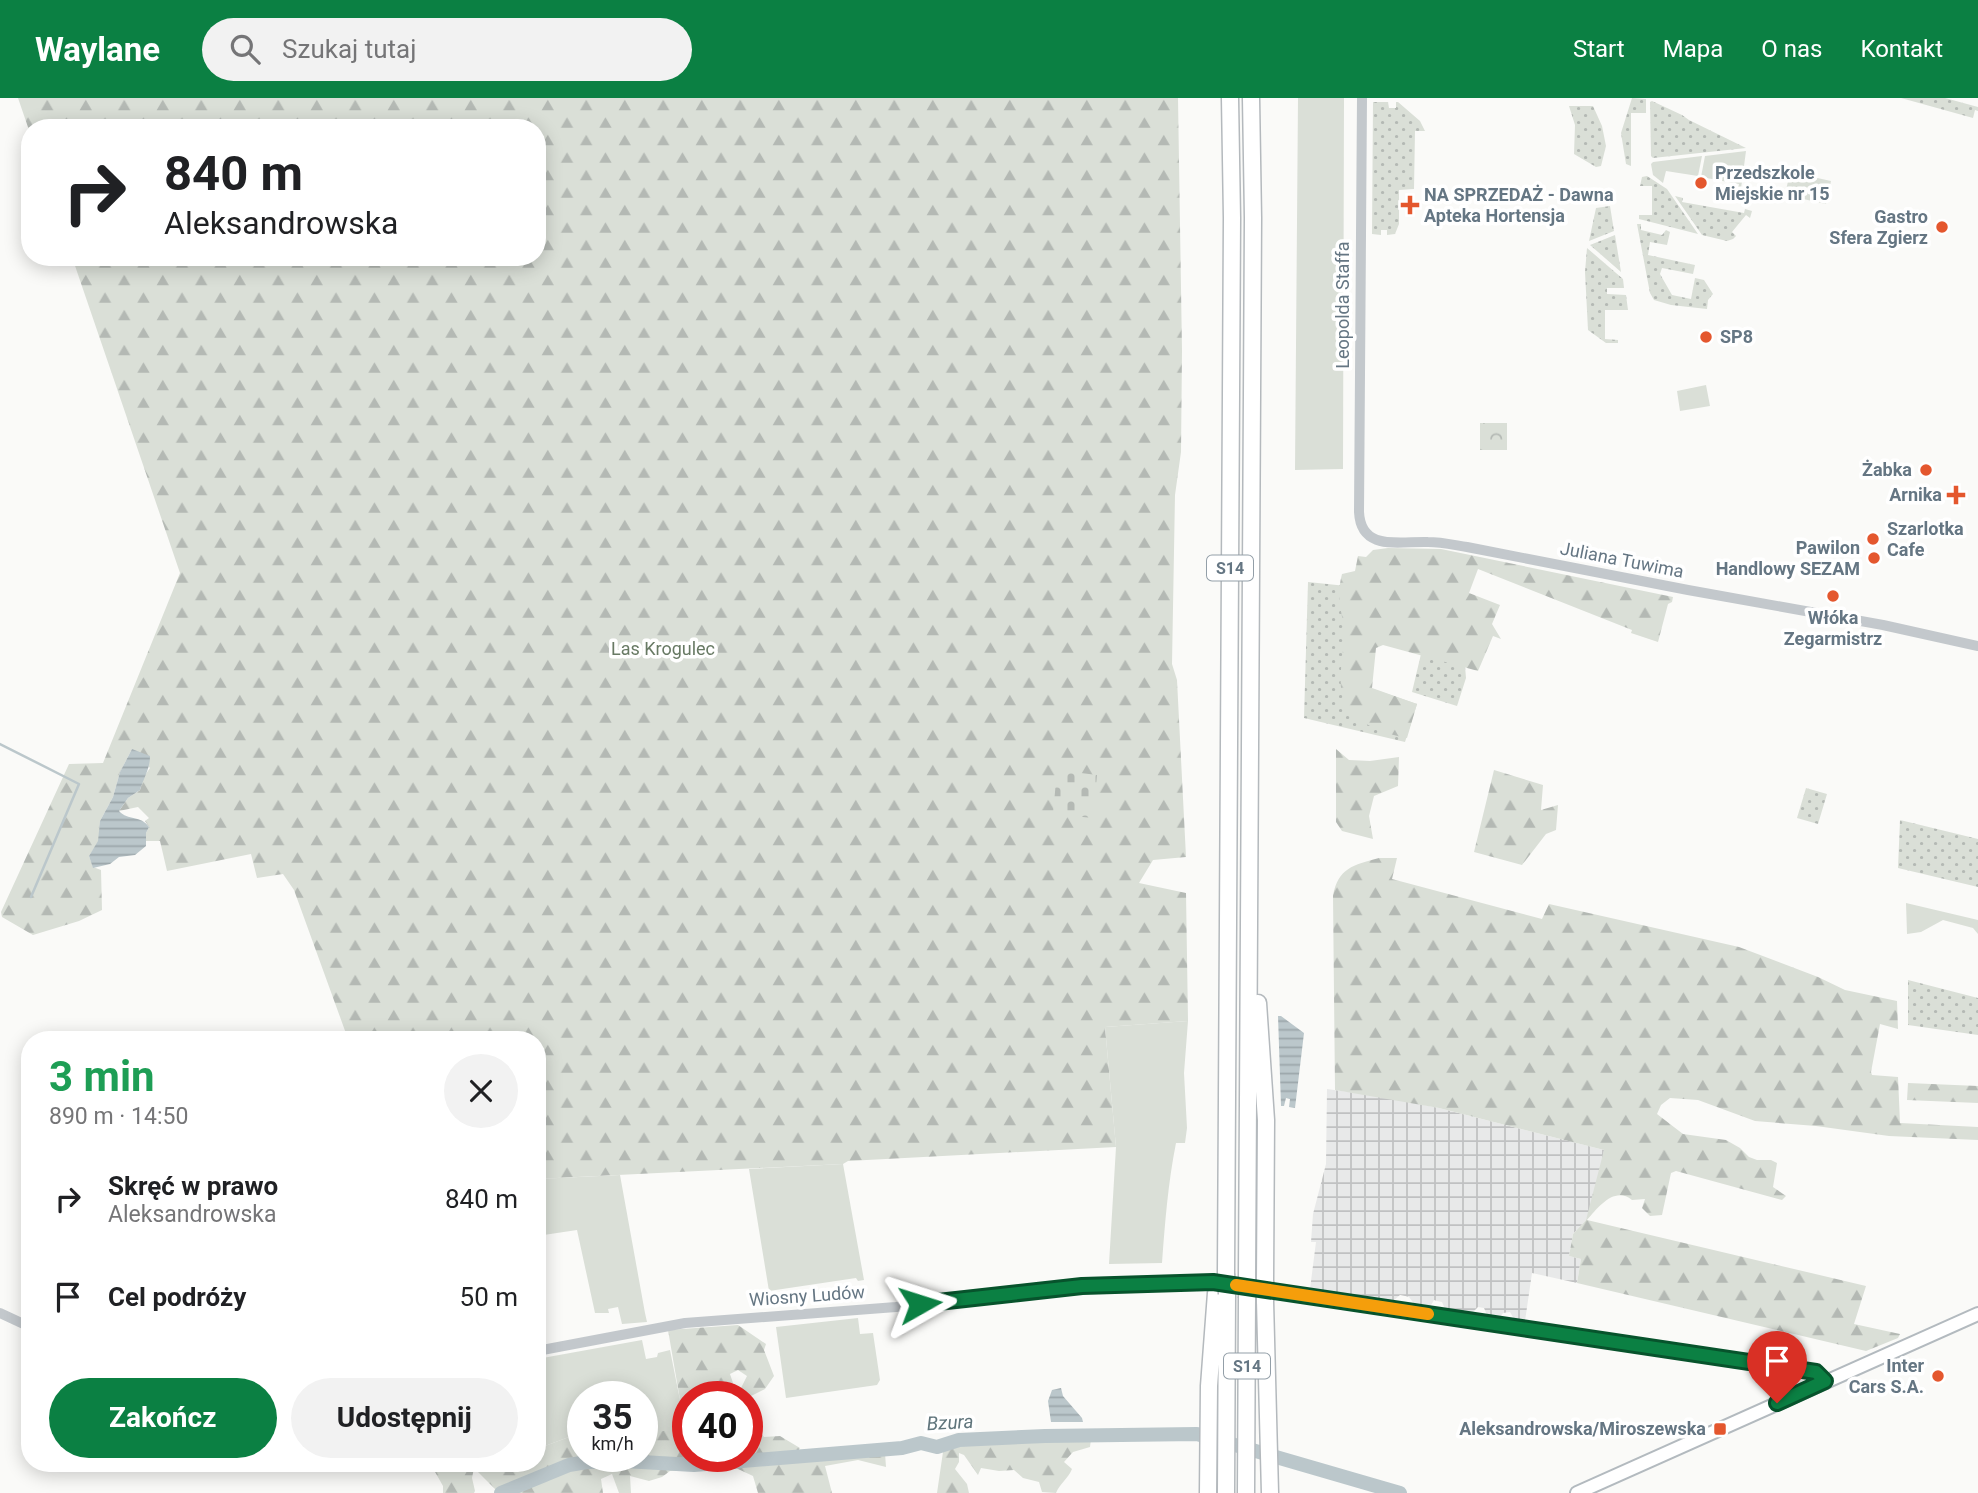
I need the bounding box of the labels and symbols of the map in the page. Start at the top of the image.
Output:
place label: Przedszkole Miejskie nr 15 [1715,162,1830,204]
marker: Przedszkole Miejskie nr 15 [1693,175,1709,191]
place label: NA SPRZEDAŻ - Dawna Apteka Hortensja [1424,184,1614,226]
marker: NA SPRZEDAŻ - Dawna Apteka Hortensja [1402,197,1418,213]
place label: Gastro Sfera Zgierz [1829,206,1928,248]
marker: Gastro Sfera Zgierz [1934,219,1950,235]
street label: Leopolda Staffa [1332,241,1353,369]
place label: SP8 [1720,326,1753,347]
marker: SP8 [1698,329,1714,345]
place label: Żabka [1862,459,1912,480]
marker: Żabka [1918,462,1934,478]
place label: Arnika [1889,484,1942,505]
marker: Arnika [1948,487,1964,503]
place label: Szarlotka Cafe [1887,518,1964,560]
marker: Szarlotka Cafe [1865,531,1881,547]
street label: Juliana Tuwima [1558,537,1686,582]
place label: Pawilon Handlowy SEZAM [1716,537,1860,579]
marker: Pawilon Handlowy SEZAM [1866,550,1882,566]
road number: S14 [1207,555,1253,580]
marker: Włóka Zegarmistrz [1825,588,1841,604]
place label: Włóka Zegarmistrz [1784,607,1882,649]
park label: Las Krogulec [611,638,715,659]
position arrow [883,1267,957,1341]
street label: Wiosny Ludów [748,1281,866,1310]
pin [1747,1331,1807,1403]
road number: S14 [1224,1354,1270,1378]
place label: Inter Cars S.A. [1849,1355,1924,1397]
marker: Inter Cars S.A. [1930,1368,1946,1384]
speed limit sign: 40 [672,1381,763,1472]
water label: Bzura [926,1410,974,1435]
place label: Aleksandrowska/Miroszewska [1459,1418,1706,1439]
marker: Aleksandrowska/Miroszewska [1712,1421,1728,1437]

